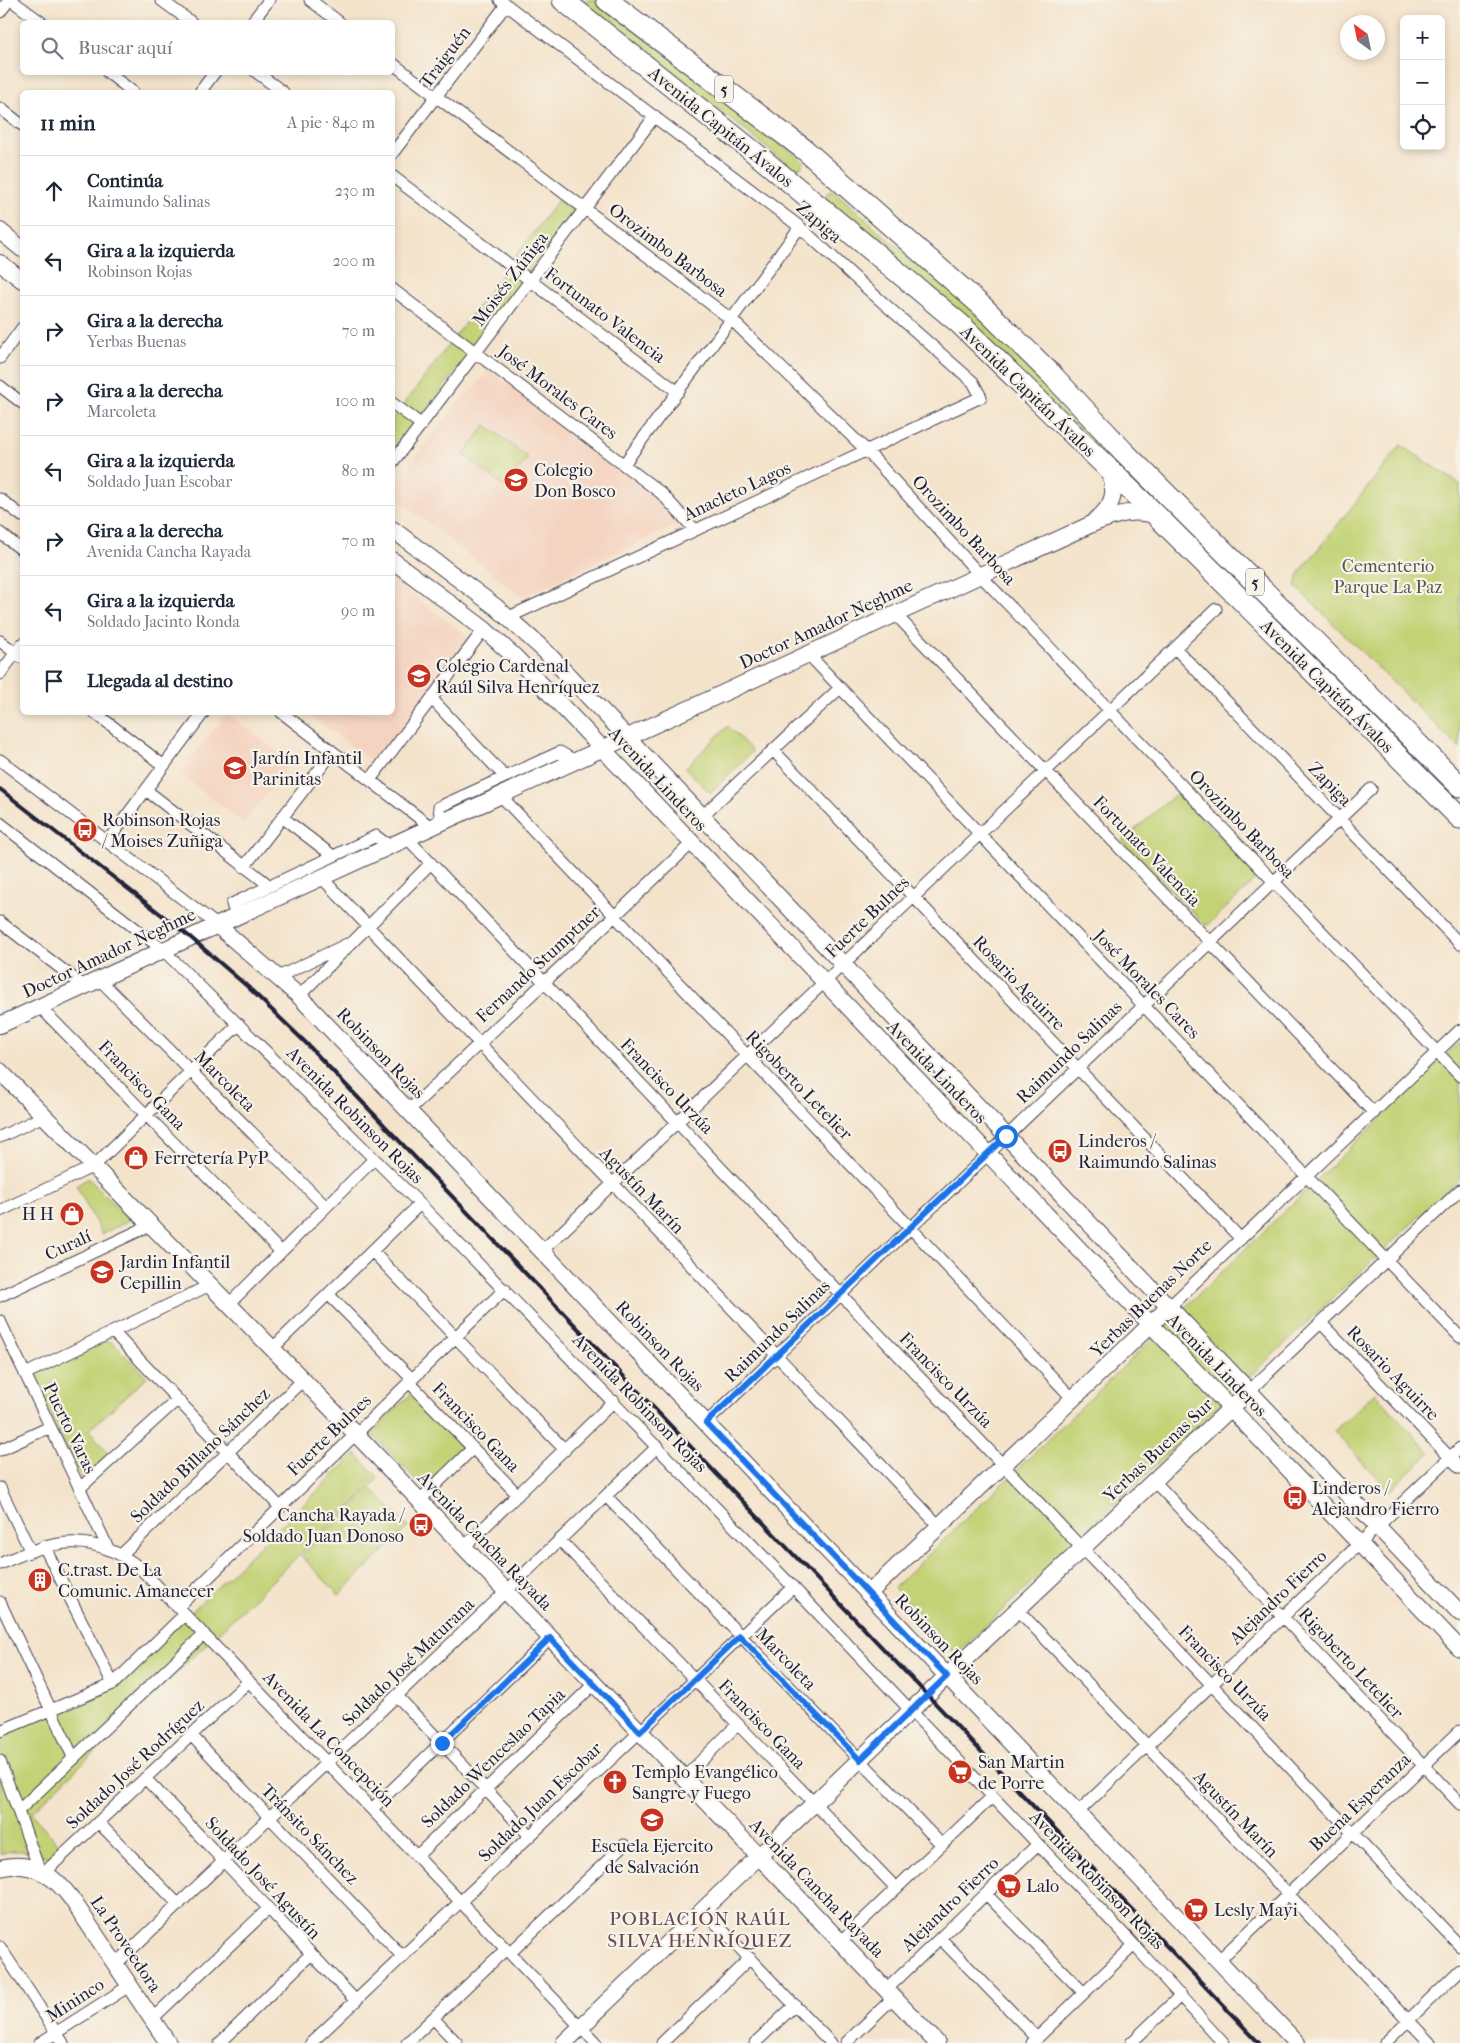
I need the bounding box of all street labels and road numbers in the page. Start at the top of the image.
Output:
street label: Traiguén [415,22,476,92]
street label: Avenida Capitán Ávalos [643,61,798,192]
road number: 5 [715,76,733,102]
street label: Zapiga [792,197,846,248]
street label: Orozimbo Barbosa [604,199,732,302]
street label: Moisés Zúñiga [468,228,553,331]
street label: Fortunato Valencia [540,263,670,368]
street label: Avenida Capitán Ávalos [955,320,1101,462]
street label: José Morales Cares [492,339,622,444]
street label: Anacleto Lagos [679,457,795,526]
street label: Orozimbo Barbosa [907,471,1020,590]
road number: 5 [1246,568,1264,596]
street label: Doctor Amador Neghme [736,575,916,674]
street label: Avenida Capitán Ávalos [1255,614,1399,758]
street label: Avenida Linderos [603,722,712,836]
street label: Zapiga [1304,758,1356,811]
street label: Orozimbo Barbosa [1185,766,1299,883]
street label: Fortunato Valencia [1088,792,1205,912]
street label: Fuerte Bulnes [821,872,914,963]
street label: Fernando Stumptner [472,901,605,1027]
street label: Doctor Amador Neghme [19,904,199,1003]
street label: José Morales Cares [1088,924,1204,1044]
street label: Rosario Aguirre [968,931,1069,1035]
street label: Raimundo Salinas [1012,996,1127,1108]
street label: Robinson Rojas [332,1003,430,1103]
street label: Avenida Linderos [882,1016,991,1128]
street label: Rigoberto Letelier [741,1026,857,1145]
street label: Francisco Urzúa [616,1034,718,1139]
street label: Francisco Gana [94,1036,190,1135]
street label: Avenida Robinson Rojas [281,1042,428,1188]
street label: Marcoleta [190,1046,260,1117]
street label: Agustín Marín [594,1142,689,1239]
street label: Curalí [42,1225,95,1265]
street label: Yerbas Buenas Norte [1085,1235,1217,1362]
street label: Raimundo Salinas [720,1275,835,1387]
street label: Robinson Rojas [611,1296,709,1396]
street label: Avenida Linderos [1162,1309,1271,1421]
street label: Rosario Aguirre [1342,1321,1443,1425]
street label: Francisco Urzúa [895,1328,997,1433]
street label: Avenida Robinson Rojas [567,1329,712,1477]
street label: Francisco Gana [428,1378,524,1477]
street label: Puerto Varas [39,1379,101,1477]
street label: Soldado Billano Sánchez [126,1383,274,1527]
street label: Fuerte Bulnes [283,1390,376,1481]
street label: Yerbas Buenas Sur [1098,1394,1218,1507]
street label: Avenida Cancha Rayada [412,1467,557,1616]
street label: Alejandro Fierro [1225,1546,1331,1650]
street label: Robinson Rojas [890,1589,988,1689]
street label: Soldado José Maturana [338,1594,479,1731]
street label: Rigoberto Letelier [1294,1603,1408,1723]
street label: Francisco Urzúa [1174,1621,1276,1726]
street label: Marcoleta [751,1624,821,1695]
street label: Avenida La Concepción [258,1667,399,1812]
street label: Francisco Gana [714,1675,810,1774]
street label: Soldado Wenceslao Tapia [417,1684,570,1833]
street label: Soldado José Rodríguez [62,1695,209,1834]
street label: Soldado Juan Escobar [474,1738,607,1867]
street label: Buena Esperanza [1305,1748,1416,1856]
street label: Agustín Marín [1188,1766,1283,1863]
street label: Tránsito Sánchez [256,1780,363,1889]
street label: Avenida Robinson Rojas [1024,1806,1169,1954]
street label: Soldado José Agustín [201,1813,325,1944]
street label: Avenida Cancha Rayada [744,1814,889,1963]
street label: Alejandro Fierro [897,1853,1003,1957]
street label: La Proveedora [86,1892,166,1997]
street label: Mininco [42,1974,108,2027]

